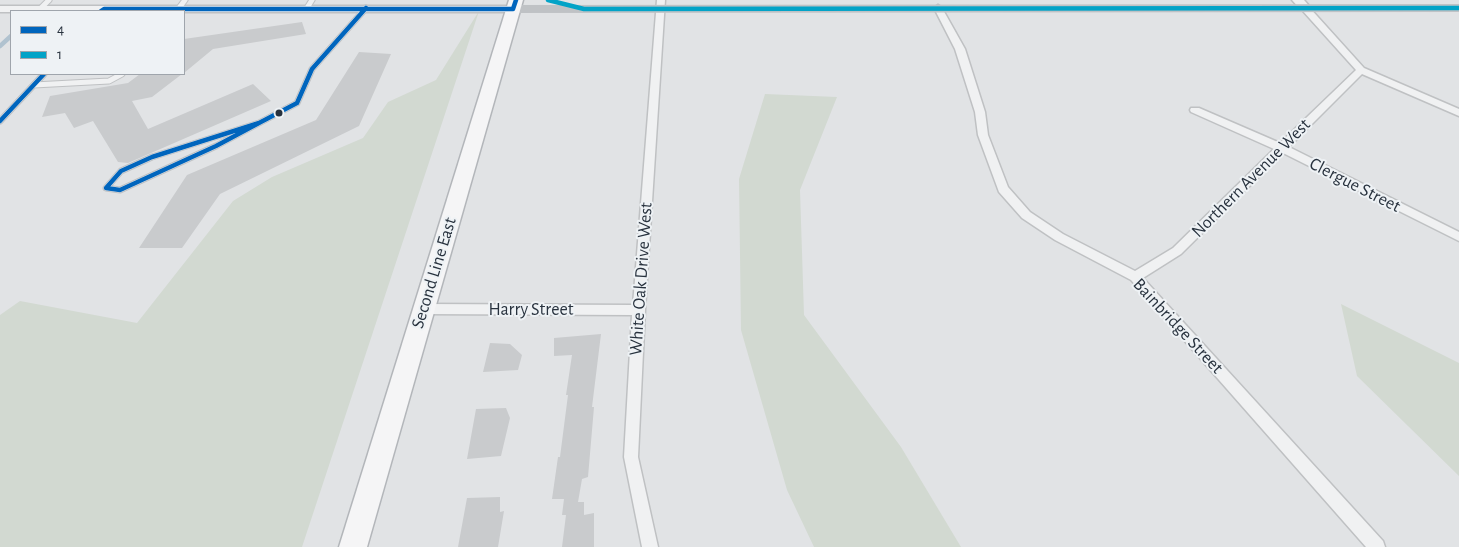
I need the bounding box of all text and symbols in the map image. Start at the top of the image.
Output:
legend [10,10,185,75]
text: 4 [57,22,64,37]
text: 1 [57,47,62,62]
unlabelled marker [274,108,284,118]
street label: Northern Avenue West [1187,114,1315,242]
street label: Clergue Street [1306,153,1404,217]
street label: White Oak Drive West [625,202,657,356]
street label: Second Line East [407,215,461,331]
street label: Bainbridge Street [1128,274,1228,378]
street label: Harry Street [489,299,573,321]

